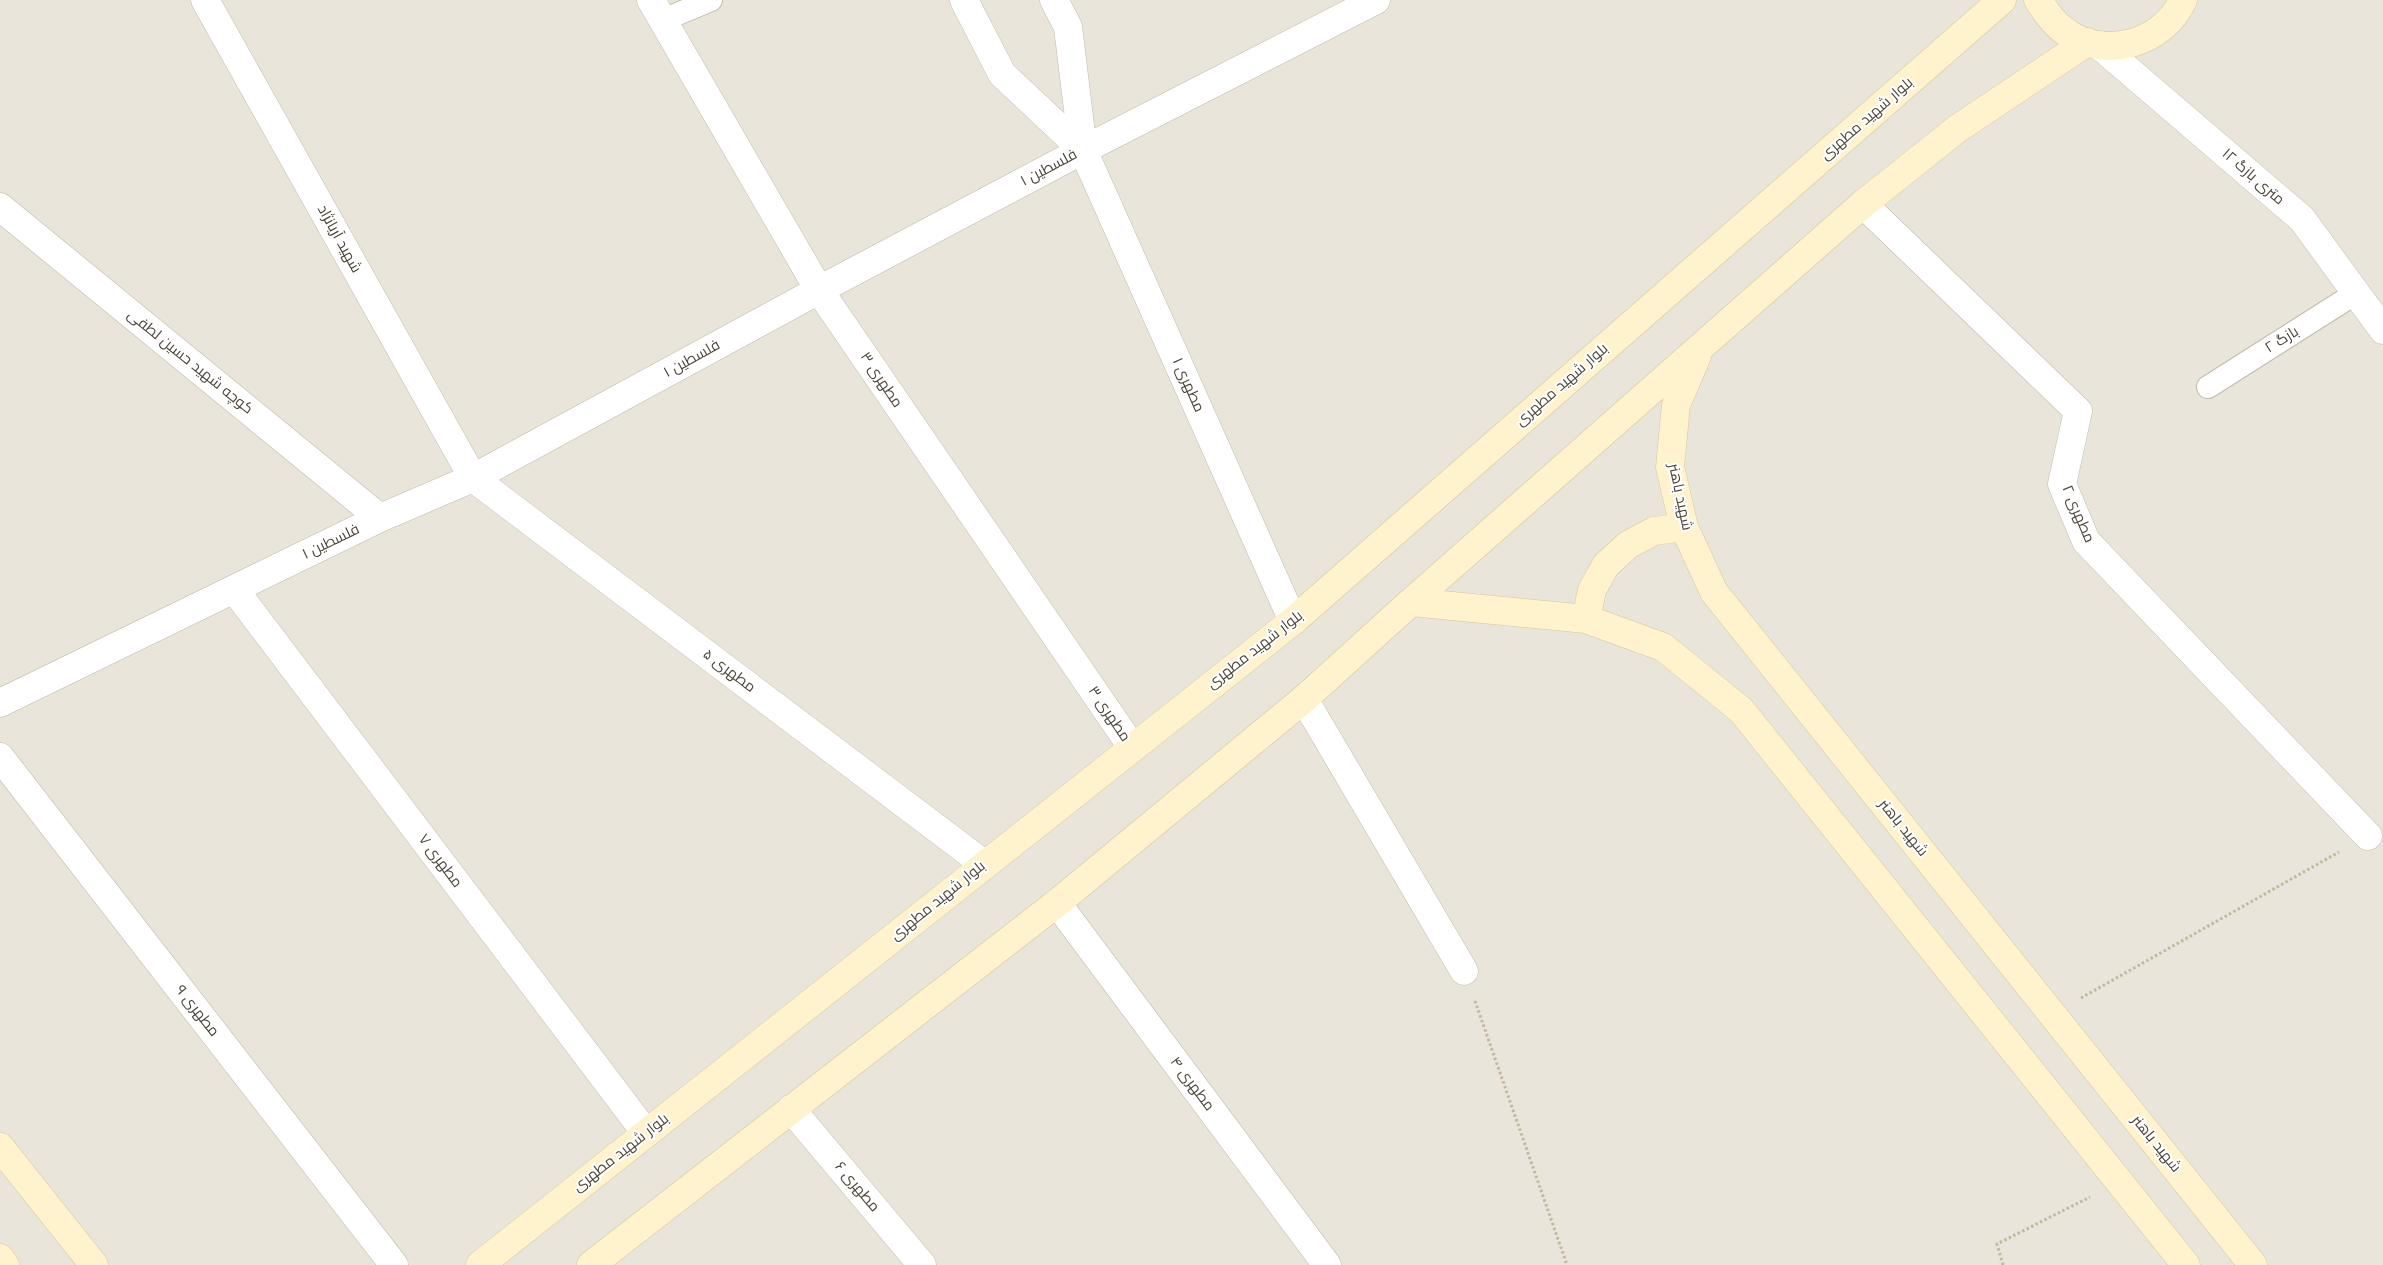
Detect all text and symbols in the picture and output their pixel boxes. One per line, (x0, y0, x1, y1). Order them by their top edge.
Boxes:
street label: بلوار شهید مطهری (1817, 74, 1917, 164)
street label: ۱۲ متری بازگ (2218, 145, 2288, 209)
street label: فلسطین ۱ (1018, 146, 1080, 190)
street label: شهید آریانژاد (313, 202, 365, 276)
street label: کوچه شهید حسین لطفی (123, 306, 257, 418)
street label: بازگ ۲ (2262, 323, 2302, 357)
street label: فلسطین ۱ (661, 336, 723, 382)
street label: بلوار شهید مطهری (1512, 340, 1612, 430)
street label: مطهری ۳ (856, 349, 906, 411)
street label: مطهری ۱ (1168, 355, 1208, 415)
street label: شهید باهنر (1664, 462, 1696, 532)
street label: مطهری ۲ (2058, 483, 2098, 545)
street label: فلسطین ۱ (299, 520, 363, 564)
street label: بلوار شهید مطهری (1203, 607, 1307, 693)
street label: مطهری ۵ (699, 645, 759, 697)
street label: مطهری ۳ (1084, 683, 1134, 745)
street label: شهید باهنر (1875, 796, 1931, 860)
street label: مطهری ۷ (414, 831, 466, 891)
street label: بلوار شهید مطهری (887, 857, 989, 945)
street label: مطهری ۹ (171, 982, 223, 1040)
street label: مطهری ۴ (1166, 1053, 1218, 1115)
street label: بلوار شهید مطهری (569, 1110, 673, 1196)
street label: شهید باهنر (2128, 1112, 2184, 1176)
street label: مطهری ۶ (831, 1158, 883, 1216)

